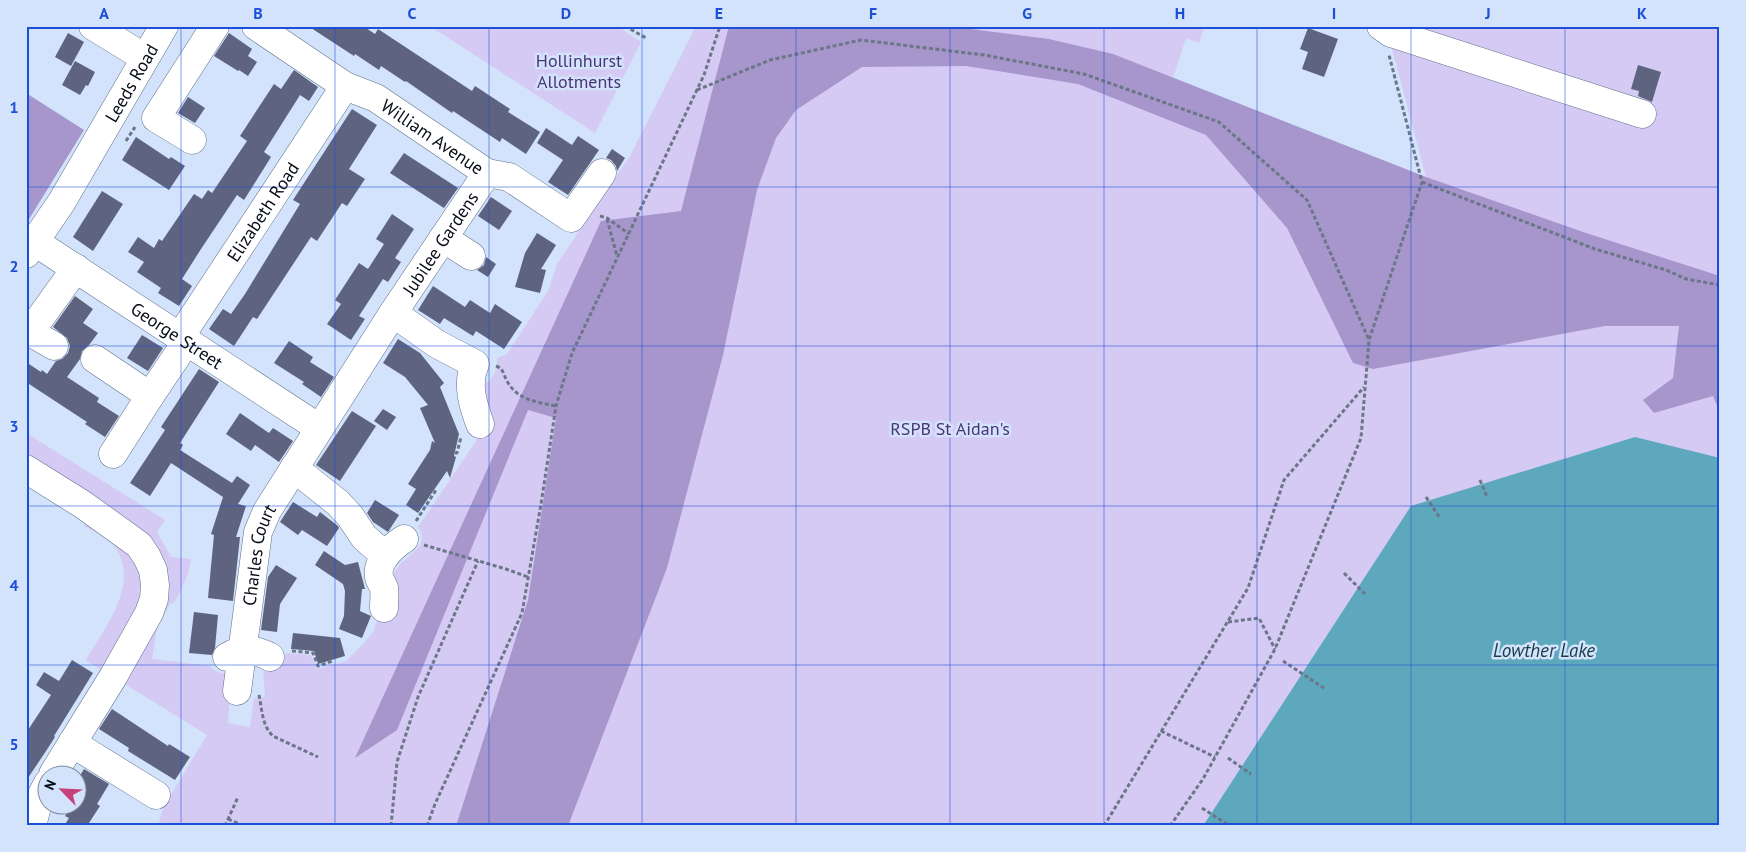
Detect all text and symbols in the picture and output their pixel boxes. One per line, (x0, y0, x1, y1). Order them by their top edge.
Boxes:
text: A (99, 3, 109, 23)
text: B (253, 3, 263, 23)
text: C (408, 3, 417, 23)
text: D (561, 3, 571, 23)
text: E (715, 3, 723, 23)
text: F (869, 3, 877, 23)
text: G (1022, 3, 1032, 23)
text: H (1175, 3, 1185, 23)
text: I (1332, 3, 1336, 23)
text: J (1484, 3, 1491, 23)
text: K (1637, 3, 1647, 23)
street label: Leeds Road (99, 40, 163, 126)
park label: Hollinhurst Allotments (536, 49, 622, 93)
street label: William Avenue (377, 93, 488, 179)
text: 1 (9, 97, 19, 117)
street label: Elizabeth Road (221, 157, 303, 266)
street label: Jubilee Gardens (396, 187, 483, 300)
text: 2 (9, 256, 19, 276)
street label: George Street (127, 297, 228, 374)
text: 3 (9, 416, 19, 436)
park label: RSPB St Aidan's (890, 417, 1010, 440)
street label: Charles Court (237, 499, 280, 607)
text: 4 (9, 575, 19, 595)
water label: Lowther Lake (1493, 638, 1595, 662)
text: 5 (9, 734, 19, 754)
north arrow (38, 764, 88, 814)
text: N (40, 777, 60, 793)

